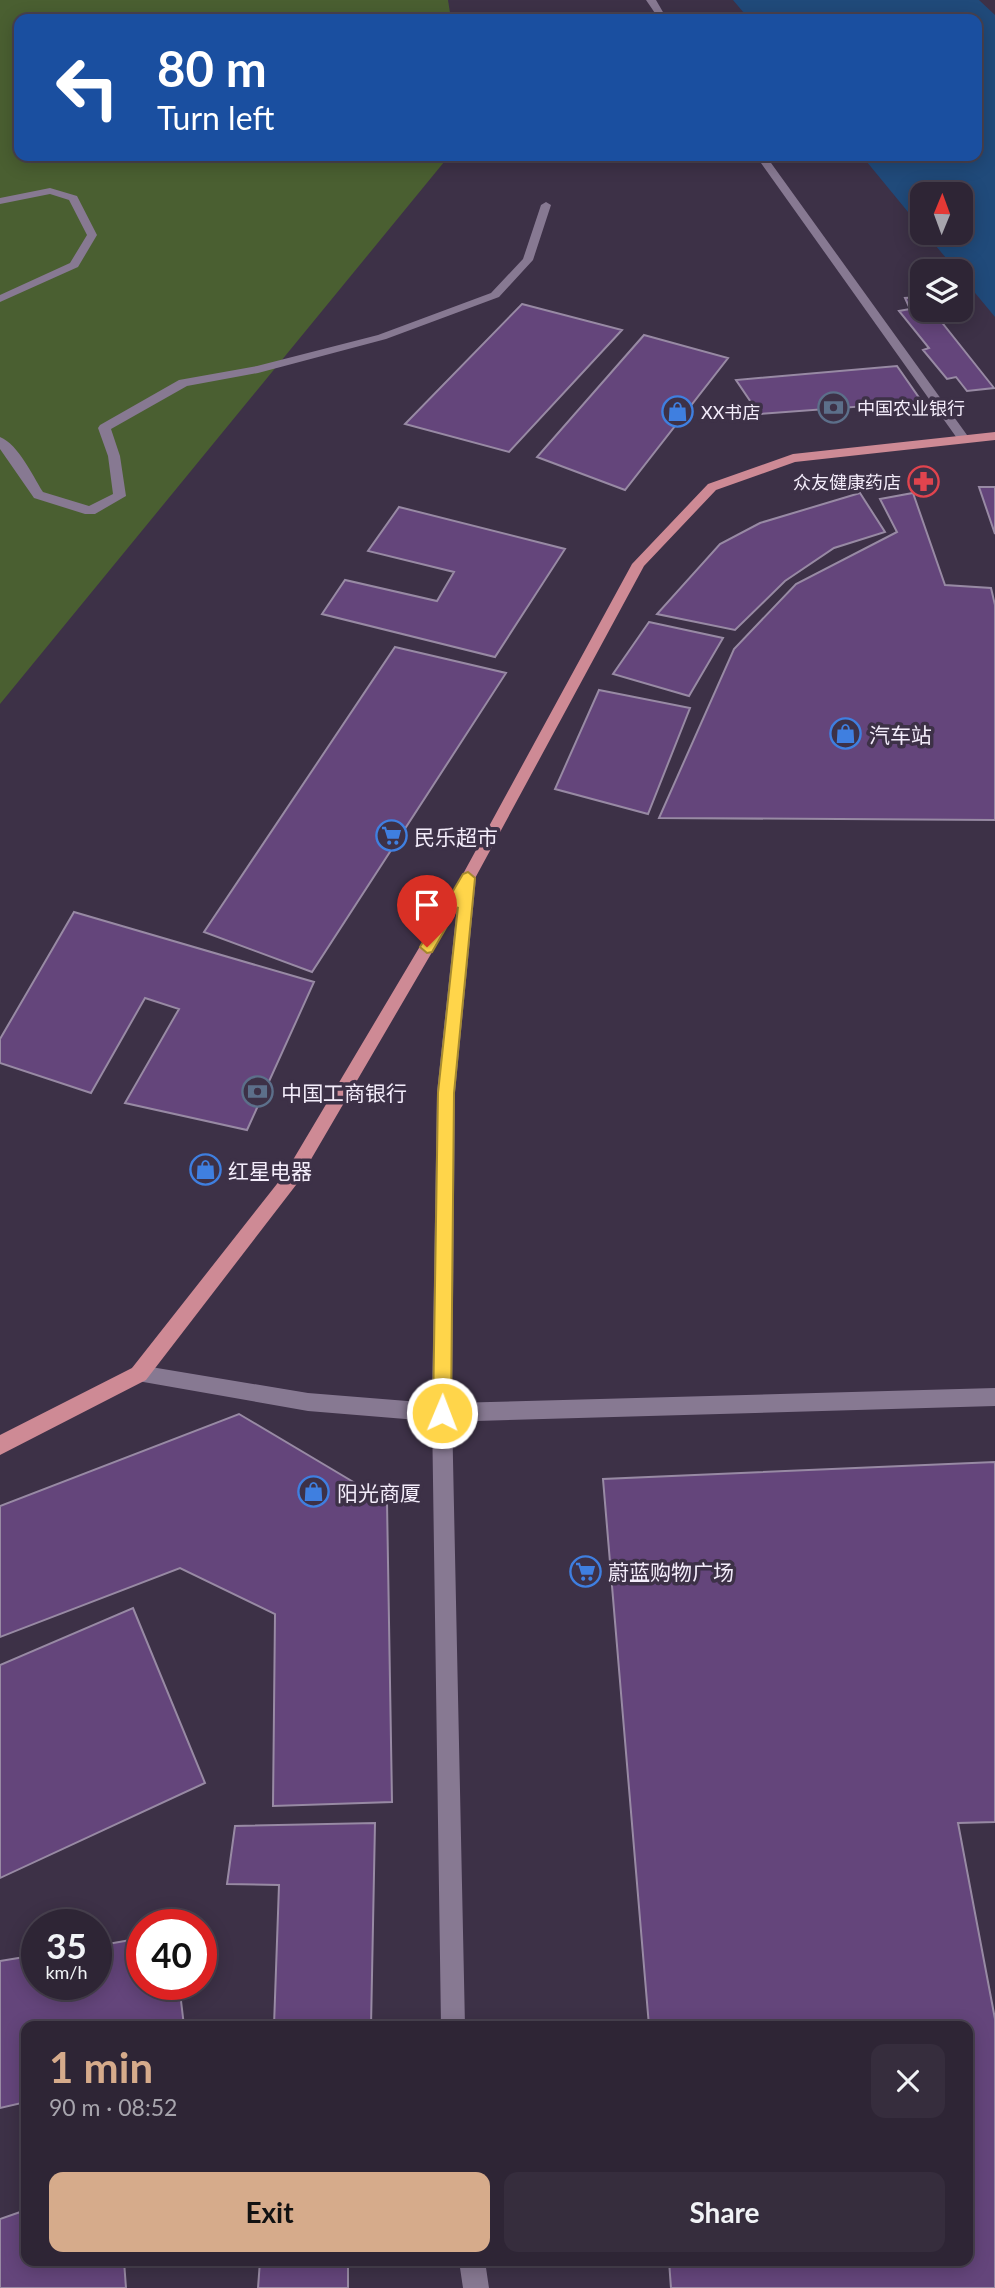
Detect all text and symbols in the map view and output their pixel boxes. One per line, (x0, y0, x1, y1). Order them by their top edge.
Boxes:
text: 80 m (157, 39, 267, 97)
icon: left (42, 42, 133, 133)
text: Turn left (157, 98, 274, 137)
north arrow (910, 182, 973, 245)
map controls (910, 182, 973, 322)
button: layers (910, 259, 973, 322)
bank icon: 中国农业银行 (817, 391, 851, 425)
shop icon: XX书店 (661, 395, 695, 429)
place label: 中国农业银行 (857, 397, 965, 419)
place label: XX书店 (701, 401, 760, 423)
pharmacy icon: 众友健康药店 (907, 465, 941, 499)
place label: 众友健康药店 (793, 471, 901, 493)
shop icon: 汽车站 (829, 717, 863, 751)
place label: 汽车站 (869, 722, 932, 747)
supermarket icon: 民乐超市 (374, 819, 408, 853)
place label: 民乐超市 (414, 824, 498, 849)
pin (397, 875, 457, 947)
icon: arrive (408, 886, 446, 924)
bank icon: 中国工商银行 (241, 1075, 275, 1109)
place label: 中国工商银行 (281, 1080, 407, 1105)
shop icon: 红星电器 (188, 1153, 222, 1187)
place label: 红星电器 (228, 1158, 312, 1183)
position arrow (405, 1376, 479, 1450)
shop icon: 阳光商厦 (297, 1475, 331, 1509)
place label: 阳光商厦 (337, 1480, 421, 1505)
supermarket icon: 蔚蓝购物广场 (568, 1554, 602, 1588)
place label: 蔚蓝购物广场 (608, 1559, 734, 1584)
speed limit sign: 40 (126, 1909, 217, 2000)
text: 35 (46, 1924, 87, 1966)
text: km/h (45, 1961, 88, 1983)
text: 1 min (49, 2042, 153, 2092)
button: close (871, 2044, 945, 2118)
text: 90 m · 08:52 (49, 2093, 177, 2121)
button: Exit (49, 2172, 490, 2252)
button: Share (504, 2172, 945, 2252)

